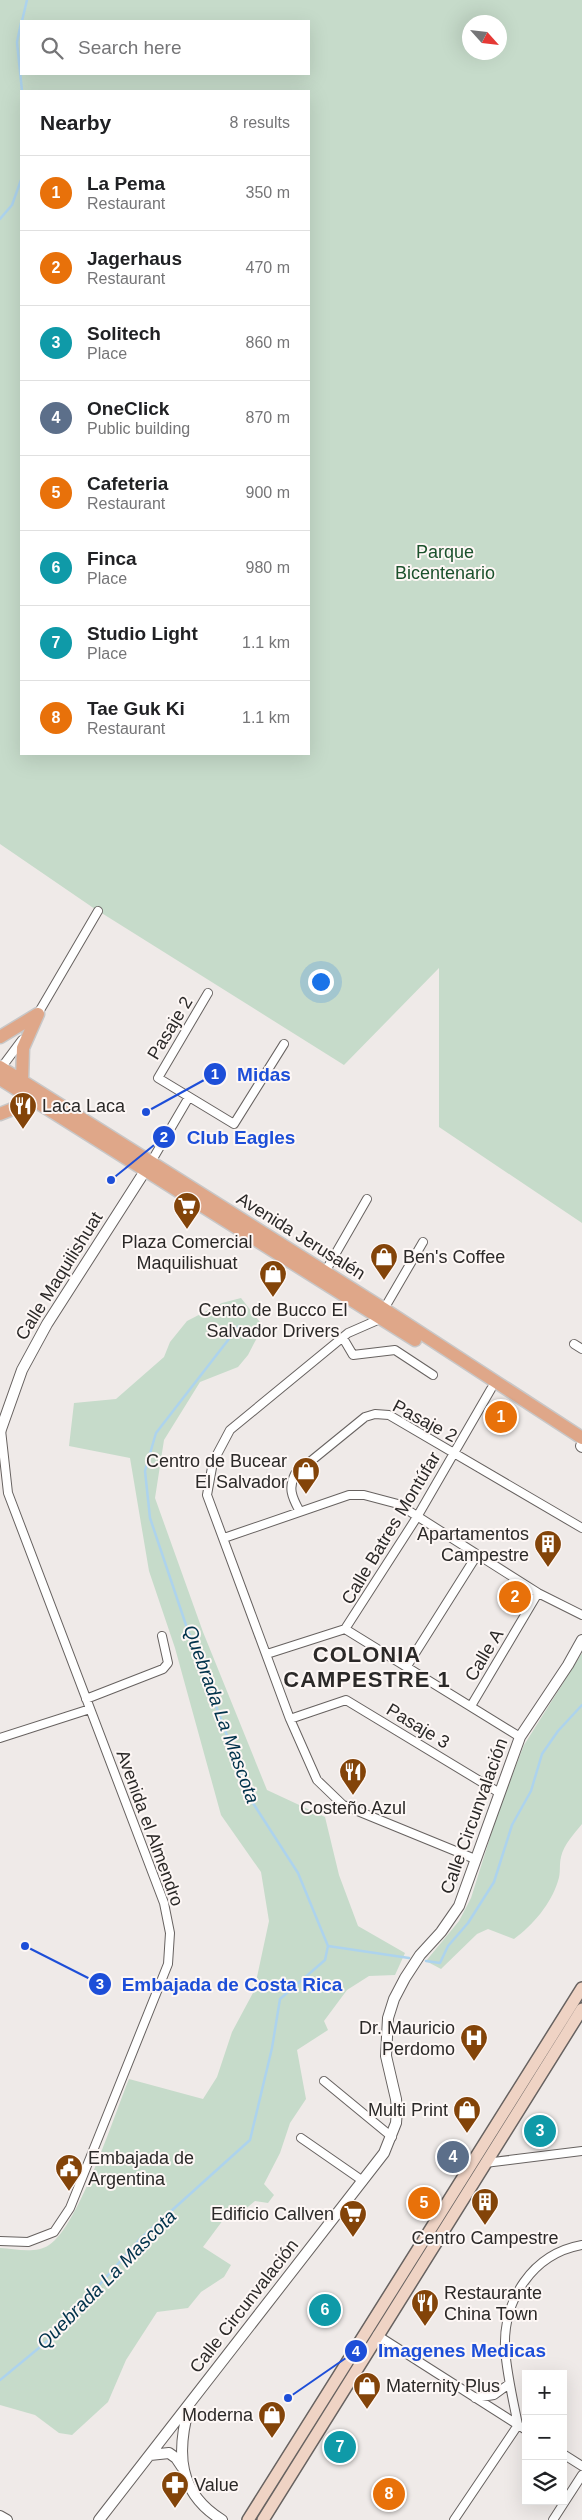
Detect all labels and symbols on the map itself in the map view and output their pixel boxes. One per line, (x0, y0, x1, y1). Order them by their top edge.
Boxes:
north arrow (462, 15, 507, 60)
park label: Parque Bicentenario (395, 542, 495, 583)
your location (308, 969, 334, 995)
street label: Pasaje 2 (143, 993, 197, 1063)
callout: Midas (202, 1057, 301, 1091)
text: Midas (237, 1064, 291, 1085)
text: 1 (211, 1065, 219, 1082)
restaurant icon: Laca Laca (8, 1091, 38, 1130)
place label: Laca Laca (42, 1096, 126, 1116)
callout: Club Eagles (152, 1120, 305, 1154)
text: Club Eagles (187, 1127, 295, 1148)
text: 2 (160, 1128, 168, 1145)
street label: Avenida Jerusalén (233, 1188, 369, 1284)
supermarket icon: Plaza Comercial Maquilishuat (172, 1191, 202, 1230)
street label: Calle Maquilishuat (12, 1208, 106, 1344)
place label: Plaza Comercial Maquilishuat (121, 1232, 253, 1273)
shop icon: Ben's Coffee (369, 1242, 399, 1281)
place label: Ben's Coffee (403, 1247, 505, 1267)
shop icon: Cento de Bucco El Salvador Drivers (258, 1259, 288, 1298)
place label: Cento de Bucco El Salvador Drivers (198, 1300, 348, 1341)
street label: Pasaje 2 (389, 1396, 461, 1446)
pin: 1 (485, 1398, 517, 1436)
street label: Calle Batres Montúfar (338, 1448, 444, 1608)
place label: Centro de Bucear El Salvador (146, 1451, 287, 1492)
shop icon: Centro de Bucear El Salvador (291, 1456, 321, 1495)
place label: Apartamentos Campestre (417, 1524, 529, 1565)
building icon: Apartamentos Campestre (533, 1529, 563, 1568)
pin: 2 (499, 1578, 531, 1616)
water label: Quebrada La Mascota (180, 1622, 264, 1806)
street label: Calle A (461, 1625, 507, 1685)
district label: COLONIA CAMPESTRE 1 (283, 1642, 451, 1692)
street label: Pasaje 3 (383, 1699, 453, 1753)
street label: Calle Circunvalación (437, 1735, 511, 1897)
street label: Avenida el Almendro (112, 1747, 188, 1909)
restaurant icon: Costeño Azul (338, 1757, 368, 1796)
place label: Costeño Azul (300, 1798, 406, 1818)
callout: Embajada de Costa Rica (87, 1967, 353, 2001)
text: Embajada de Costa Rica (122, 1974, 343, 1995)
text: 3 (96, 1975, 104, 1992)
place label: Dr. Mauricio Perdomo (359, 2018, 455, 2059)
hospital icon: Dr. Mauricio Perdomo (459, 2023, 489, 2062)
shop icon: Multi Print (452, 2095, 482, 2134)
place label: Multi Print (368, 2100, 448, 2120)
pin: 3 (524, 2112, 556, 2150)
pin: 4 (437, 2138, 469, 2176)
place label: Embajada de Argentina (88, 2148, 194, 2189)
public building icon: Embajada de Argentina (54, 2153, 84, 2192)
pin: 5 (408, 2184, 440, 2222)
building icon: Centro Campestre (470, 2187, 500, 2226)
supermarket icon: Edificio Callven (338, 2199, 368, 2238)
place label: Edificio Callven (211, 2204, 334, 2224)
water label: Quebrada La Mascota (32, 2205, 180, 2353)
place label: Centro Campestre (411, 2228, 559, 2248)
street label: Calle Circunvalación (186, 2235, 302, 2377)
place label: Restaurante China Town (444, 2283, 542, 2324)
restaurant icon: Restaurante China Town (410, 2288, 440, 2327)
pin: 6 (309, 2291, 341, 2329)
callout: Imagenes Medicas (343, 2334, 556, 2368)
text: Imagenes Medicas (378, 2340, 546, 2361)
text: 4 (352, 2342, 361, 2359)
shop icon: Maternity Plus (352, 2371, 382, 2410)
place label: Maternity Plus (386, 2376, 500, 2396)
shop icon: Moderna (257, 2400, 287, 2439)
place label: Moderna (182, 2405, 254, 2425)
pin: 7 (324, 2428, 356, 2466)
pharmacy icon: Value (160, 2470, 190, 2509)
place label: Value (194, 2475, 239, 2495)
pin: 8 (373, 2475, 405, 2513)

